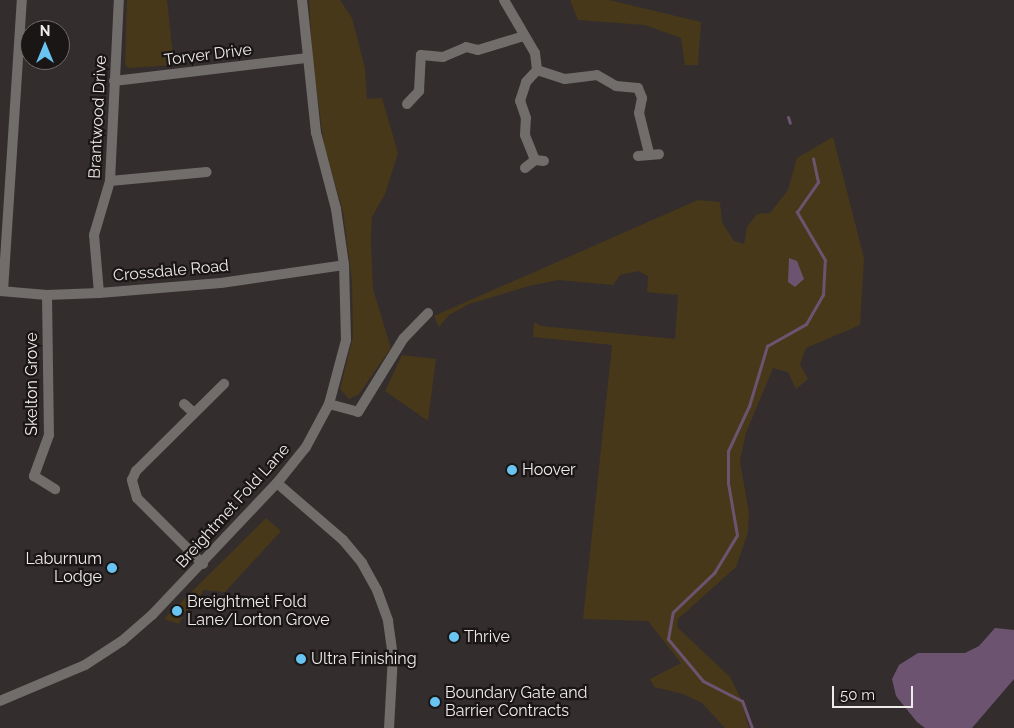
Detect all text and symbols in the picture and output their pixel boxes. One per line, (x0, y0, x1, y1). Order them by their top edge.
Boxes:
north arrow (20, 20, 70, 70)
text: N (40, 23, 50, 39)
street label: Torver Drive (163, 40, 253, 70)
street label: Brantwood Drive (85, 55, 111, 179)
street label: Crossdale Road (112, 256, 230, 286)
street label: Skelton Grove (22, 332, 42, 436)
street label: Breightmet Fold Lane (172, 440, 294, 572)
place label: Hoover (522, 460, 576, 480)
marker: Hoover (506, 464, 518, 476)
place label: Laburnum Lodge (25, 549, 102, 587)
marker: Laburnum Lodge (106, 562, 118, 574)
place label: Breightmet Fold Lane/Lorton Grove (187, 592, 330, 630)
marker: Breightmet Fold Lane/Lorton Grove (171, 605, 183, 617)
place label: Thrive (464, 627, 510, 647)
marker: Thrive (448, 631, 460, 643)
place label: Ultra Finishing (311, 649, 417, 669)
marker: Ultra Finishing (295, 653, 307, 665)
scale bar (834, 676, 915, 708)
place label: Boundary Gate and Barrier Contracts (445, 683, 588, 721)
text: 50 m (840, 686, 875, 704)
marker: Boundary Gate and Barrier Contracts (429, 696, 441, 708)

